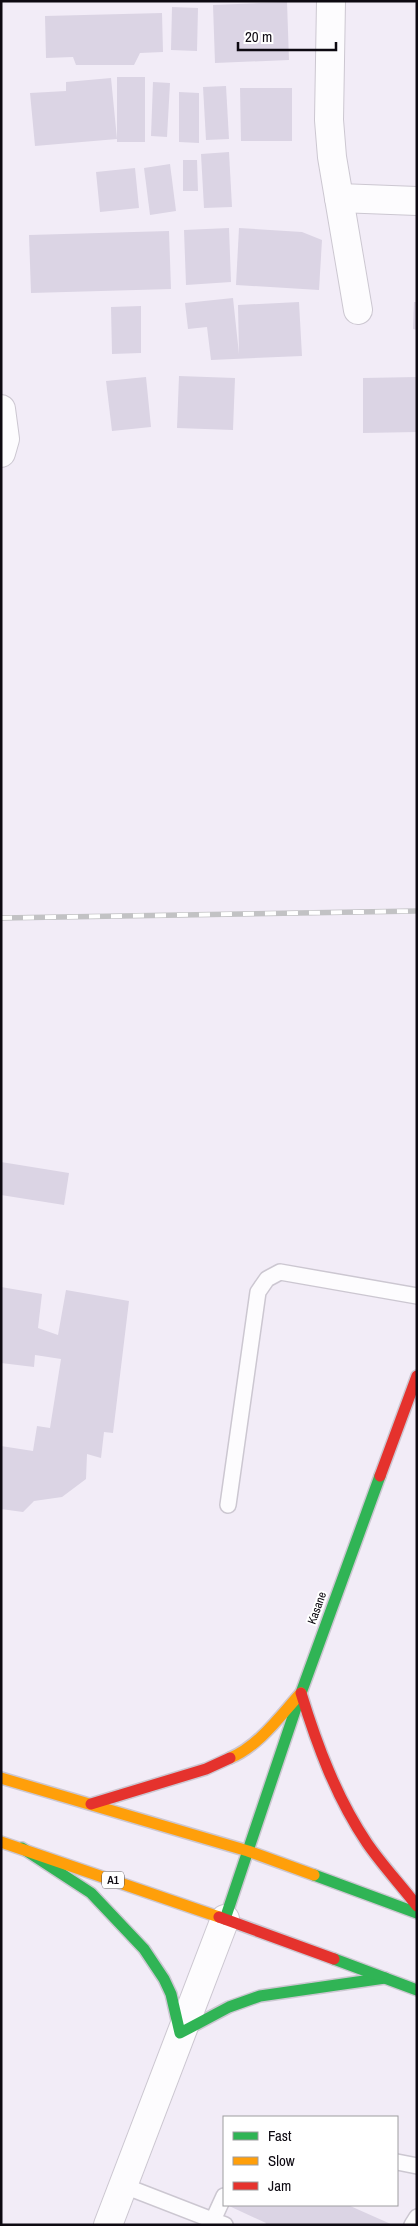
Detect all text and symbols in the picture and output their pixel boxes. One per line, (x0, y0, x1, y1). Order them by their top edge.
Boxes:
scale bar (238, 20, 336, 52)
text: 20 m (245, 26, 272, 47)
street label: Kasane (304, 1590, 330, 1626)
road number: A1 (102, 1872, 124, 1888)
legend (223, 2116, 398, 2206)
text: Fast (268, 2125, 292, 2146)
text: Slow (268, 2150, 295, 2171)
text: Jam (268, 2175, 291, 2196)

